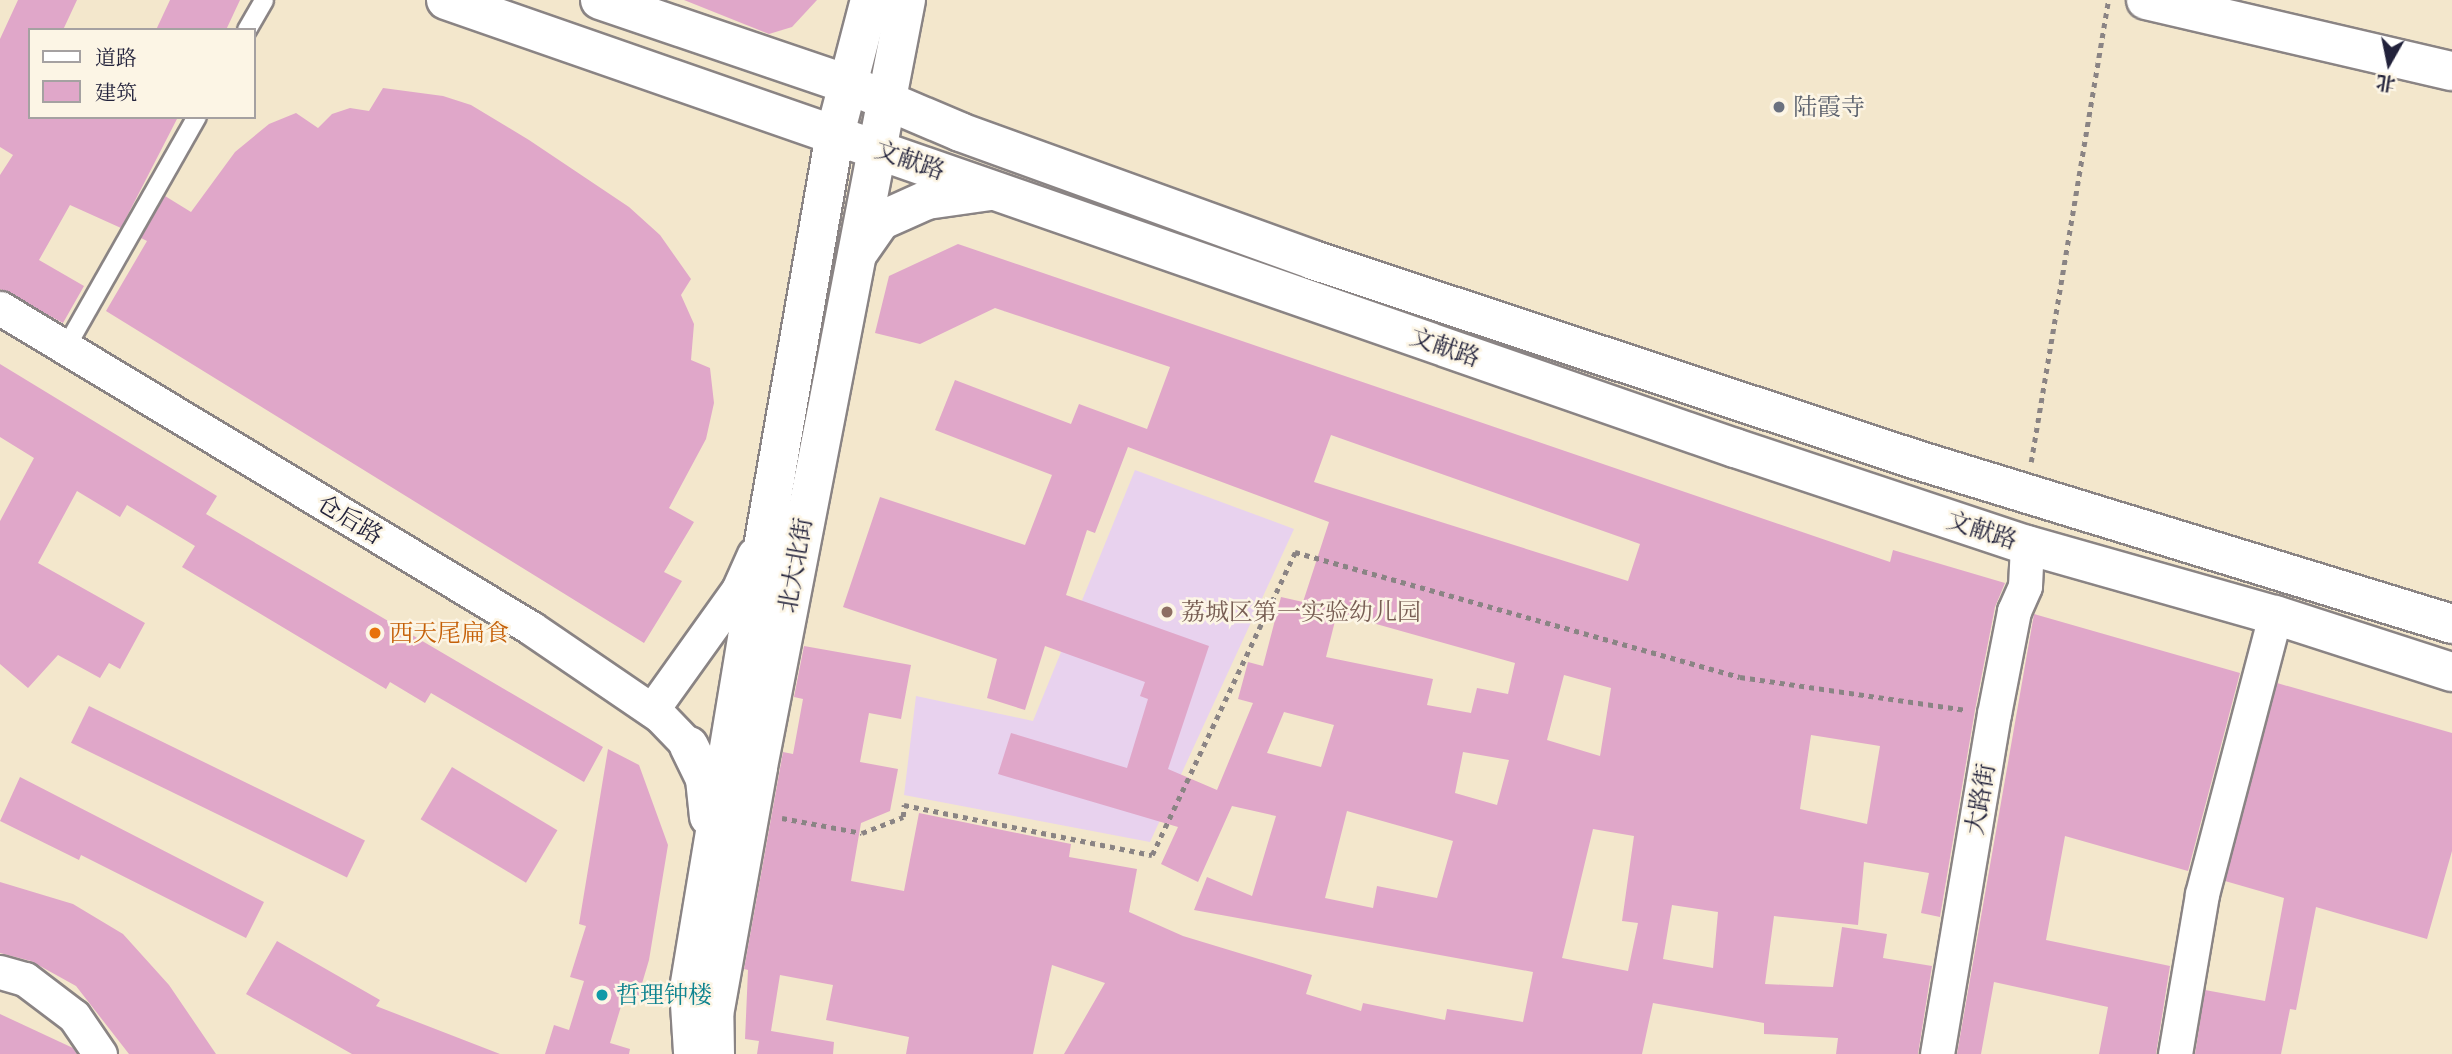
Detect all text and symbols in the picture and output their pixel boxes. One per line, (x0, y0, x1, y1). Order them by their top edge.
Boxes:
legend (28, 28, 256, 119)
north arrow (2354, 28, 2424, 98)
text: 道路 (95, 42, 137, 73)
text: 北 (2374, 68, 2397, 99)
text: 建筑 (95, 77, 137, 108)
place label: 陆霞寺 (1793, 93, 1865, 121)
marker: 陆霞寺 (1771, 99, 1787, 115)
street label: 文献路 (871, 135, 949, 185)
street label: 文献路 (1406, 322, 1484, 372)
street label: 仓后路 (312, 488, 388, 550)
street label: 文献路 (1943, 505, 2021, 555)
street label: 北大北街 (772, 515, 818, 615)
place label: 荔城区第一实验幼儿园 (1181, 598, 1421, 626)
marker: 荔城区第一实验幼儿园 (1159, 604, 1175, 620)
place label: 西天尾扁食 (389, 619, 509, 647)
marker: 西天尾扁食 (367, 625, 383, 641)
street label: 大路街 (1960, 761, 2000, 837)
place label: 哲理钟楼 (616, 981, 712, 1009)
marker: 哲理钟楼 (594, 987, 610, 1003)

